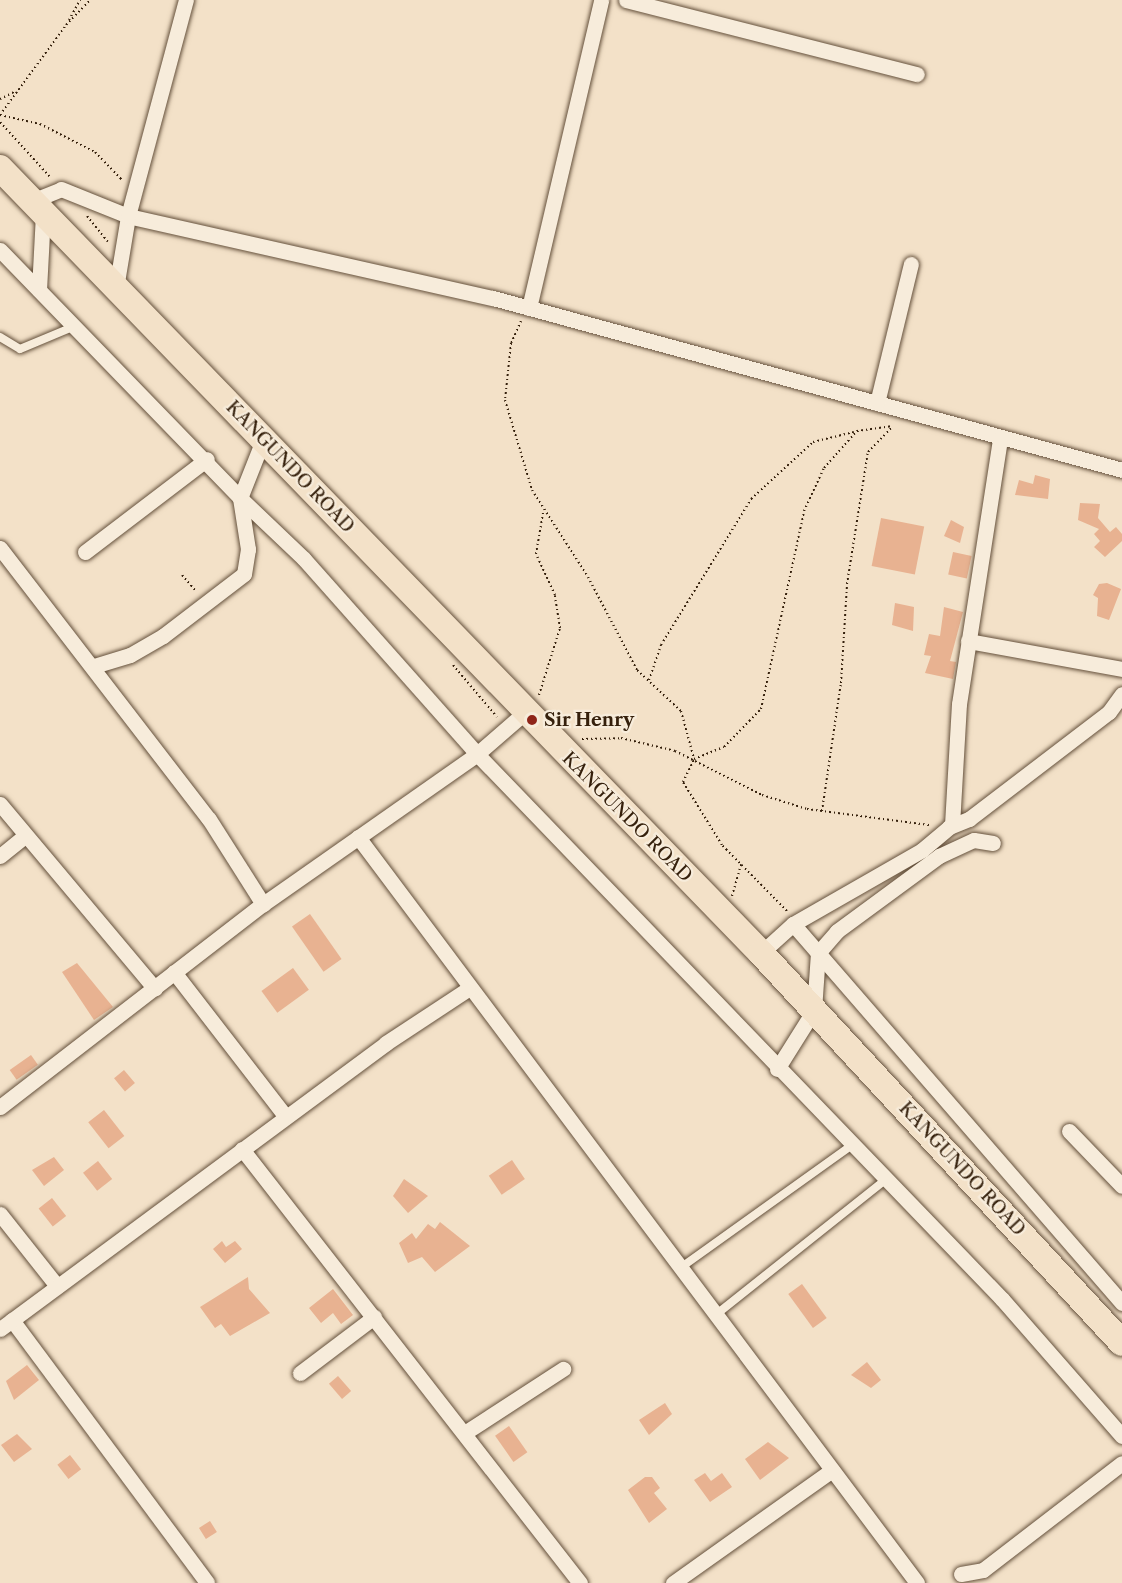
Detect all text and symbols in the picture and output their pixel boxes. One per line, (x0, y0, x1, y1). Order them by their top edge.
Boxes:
street label: KANGUNDO ROAD (221, 397, 359, 537)
place label: Sir Henry (544, 709, 634, 731)
marker: Sir Henry (525, 713, 539, 727)
street label: KANGUNDO ROAD (558, 748, 696, 886)
street label: KANGUNDO ROAD (894, 1098, 1030, 1240)

